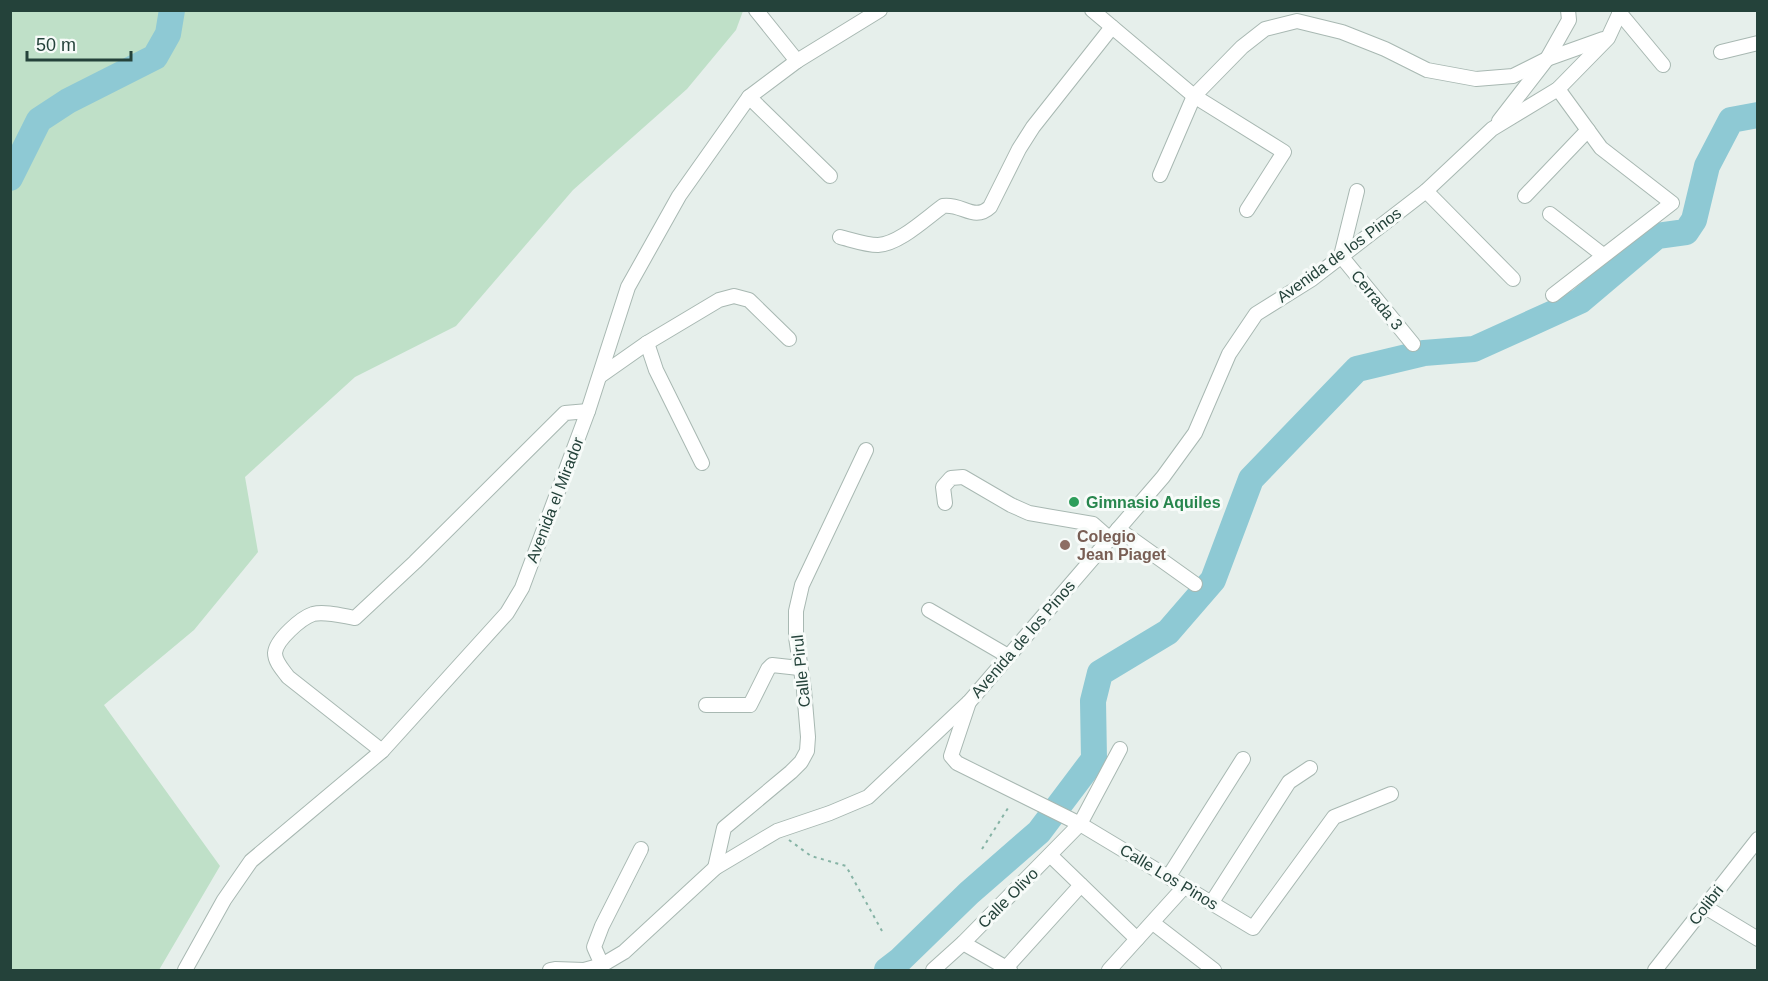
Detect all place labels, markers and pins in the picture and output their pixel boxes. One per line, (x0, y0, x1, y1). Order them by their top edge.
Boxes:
place label: Gimnasio Aquiles (1086, 494, 1221, 511)
marker: Gimnasio Aquiles (1067, 495, 1081, 509)
place label: Colegio Jean Piaget (1077, 528, 1167, 563)
marker: Colegio Jean Piaget (1058, 538, 1072, 552)

